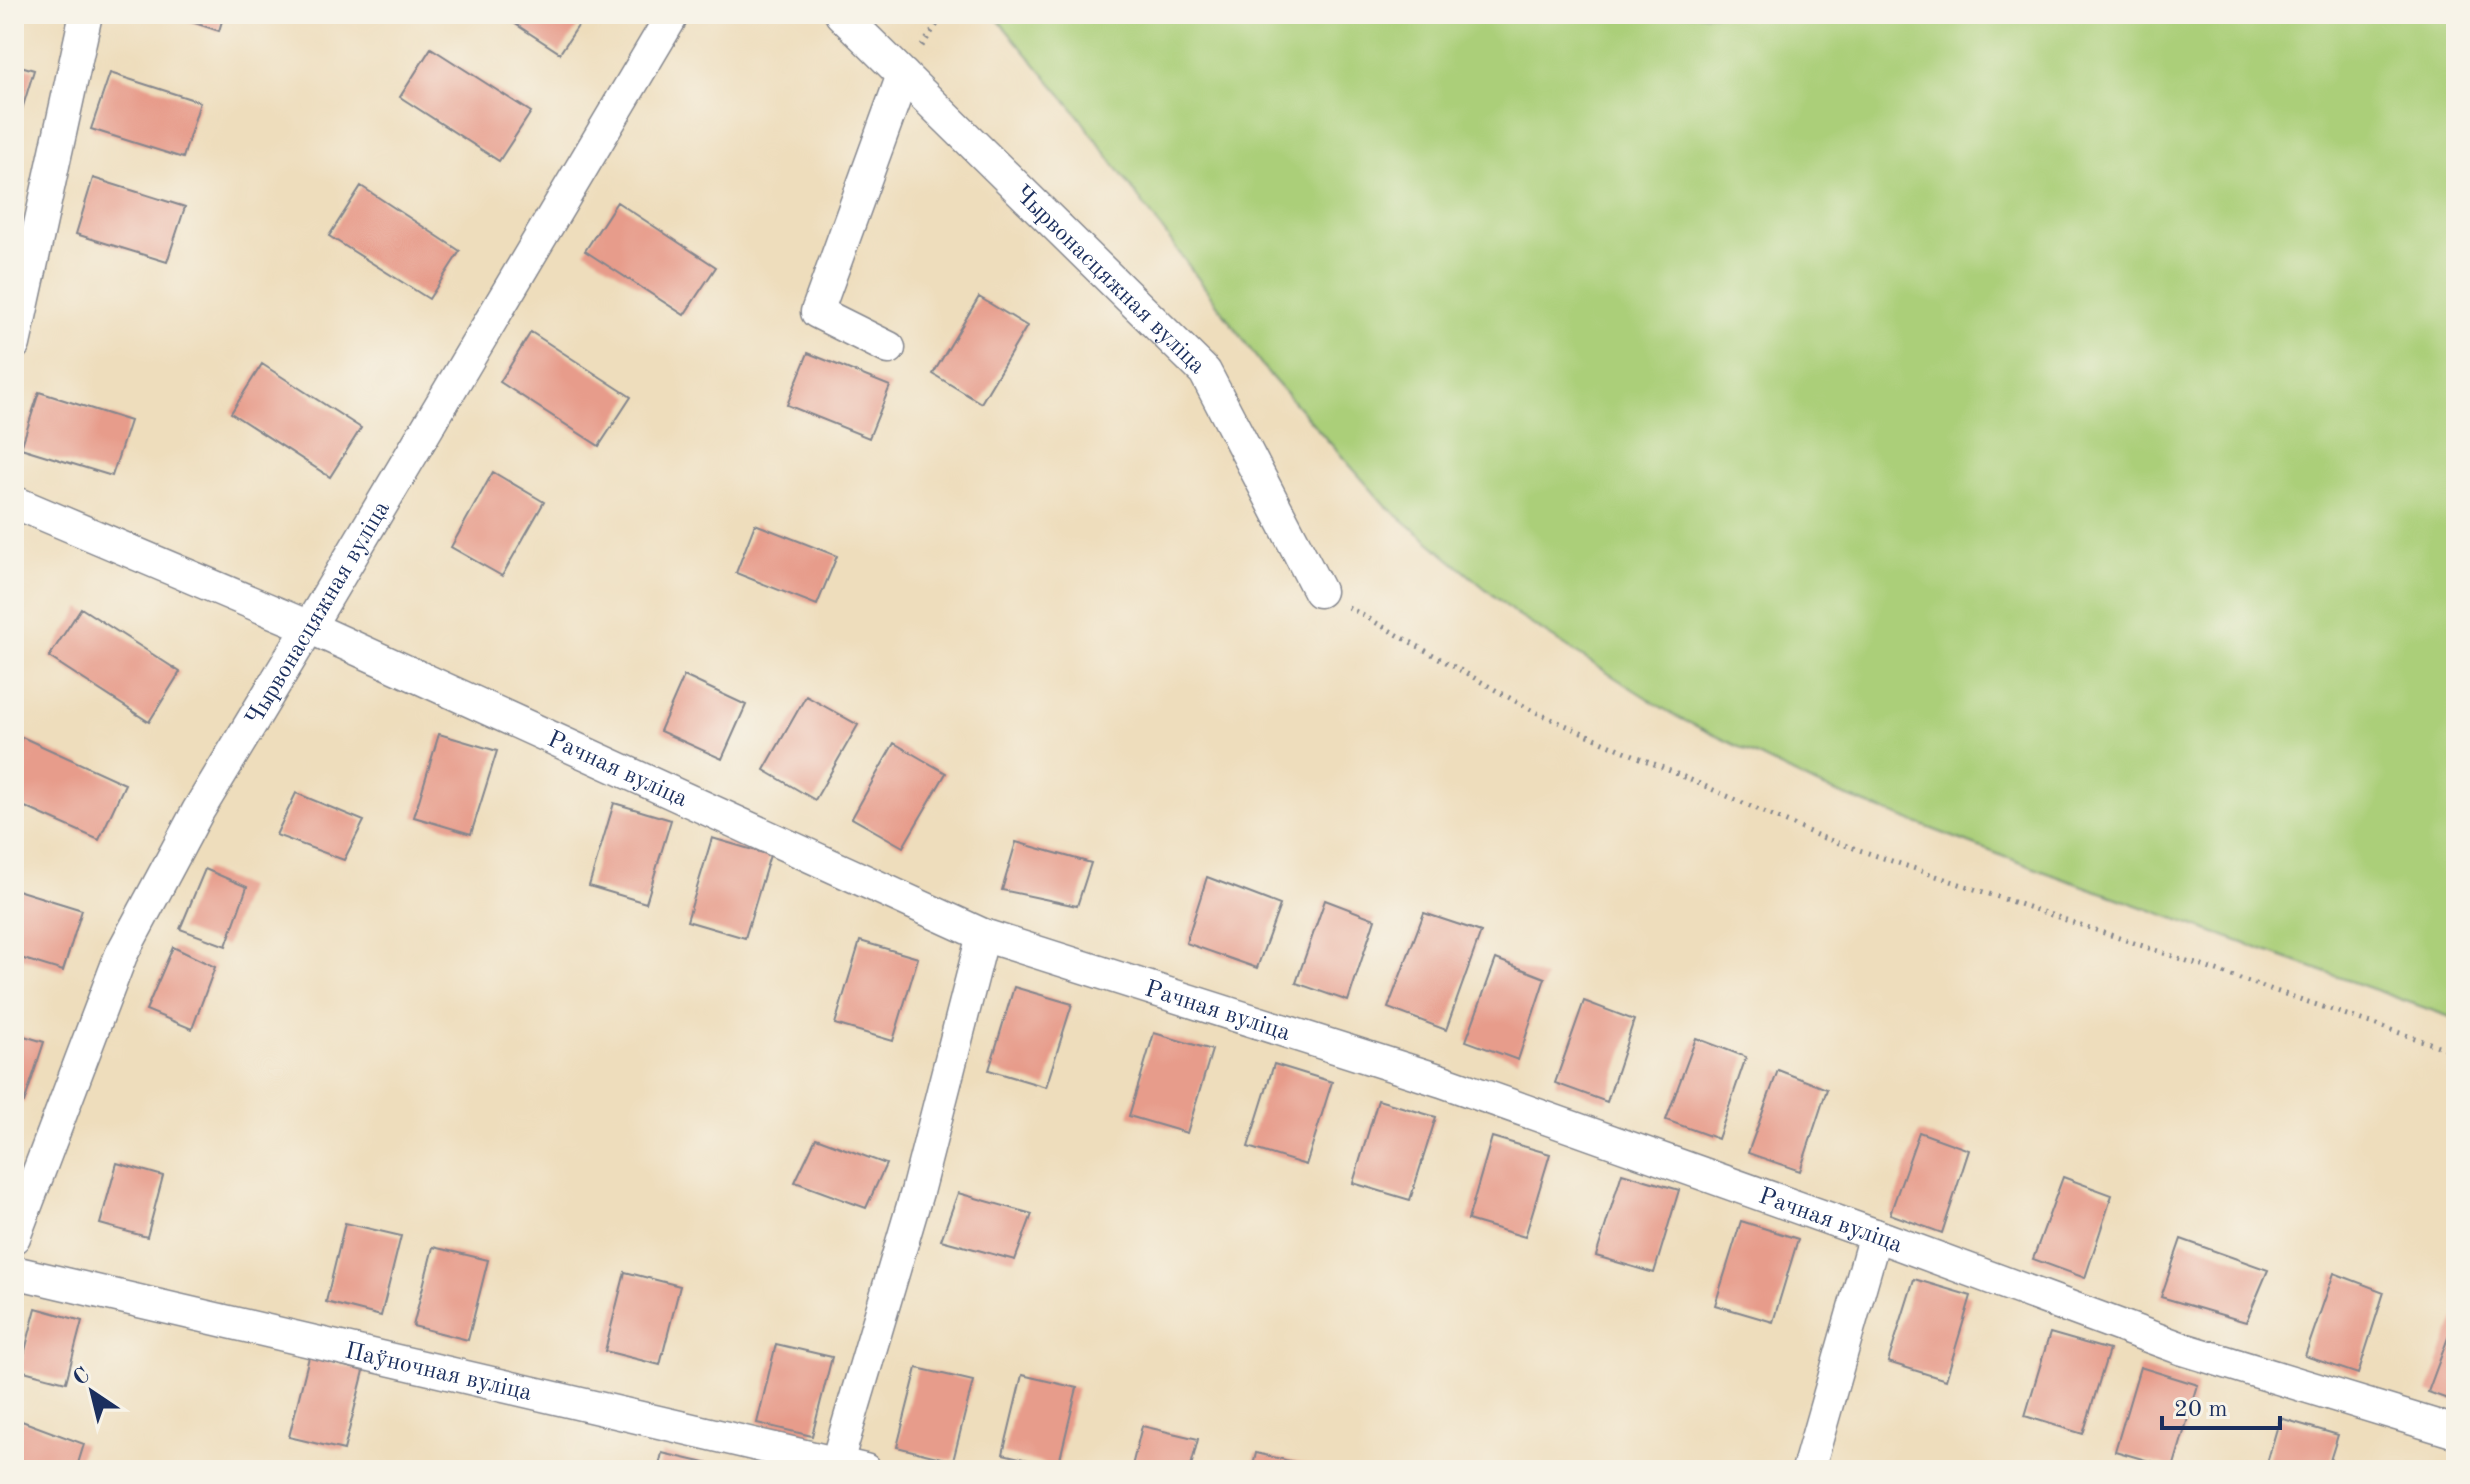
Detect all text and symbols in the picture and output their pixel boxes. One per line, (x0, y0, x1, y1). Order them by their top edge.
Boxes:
street label: Чырвонасцяжная вуліца (1009, 182, 1209, 379)
street label: Чырвонасцяжная вуліца (242, 497, 395, 730)
street label: Рачная вуліца (543, 728, 691, 812)
street label: Рачная вуліца (1142, 977, 1293, 1046)
street label: Рачная вуліца (1755, 1185, 1906, 1258)
street label: Паўночная вуліца (342, 1339, 534, 1406)
north arrow (52, 1352, 132, 1432)
text: С (69, 1364, 94, 1390)
scale bar (2162, 1380, 2280, 1430)
text: 20 m (2174, 1398, 2228, 1422)

